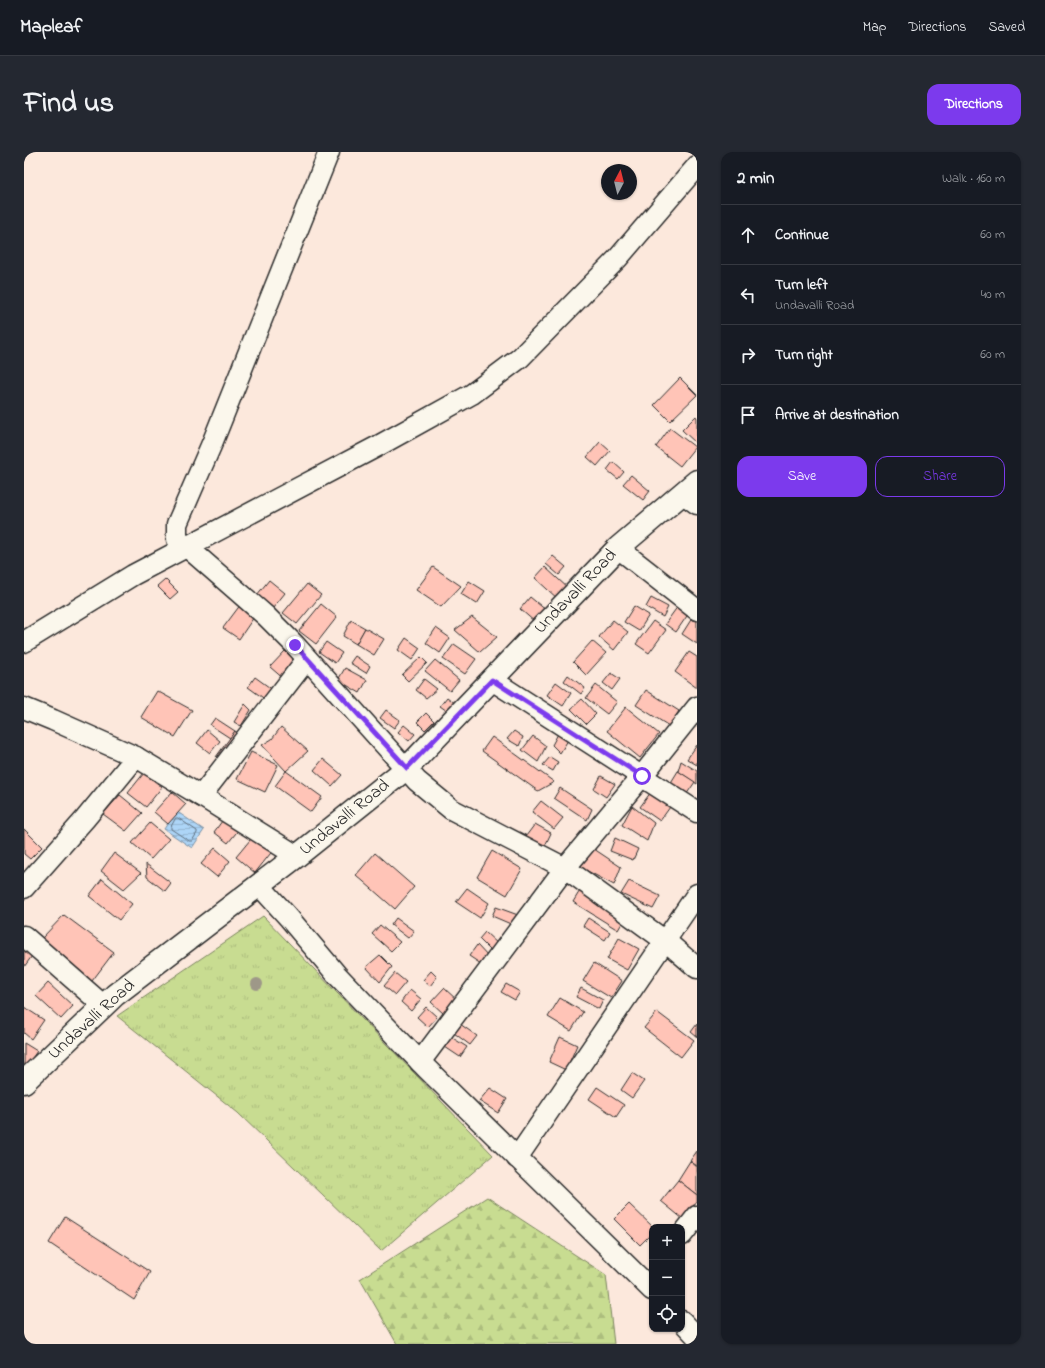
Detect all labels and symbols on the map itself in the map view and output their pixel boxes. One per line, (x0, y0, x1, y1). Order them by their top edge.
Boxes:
north arrow (601, 164, 637, 200)
street label: Undavalli Road (529, 544, 623, 640)
route end (286, 636, 304, 654)
route start (633, 767, 651, 785)
street label: Undavalli Road (294, 773, 396, 863)
street label: Undavalli Road (43, 974, 141, 1066)

